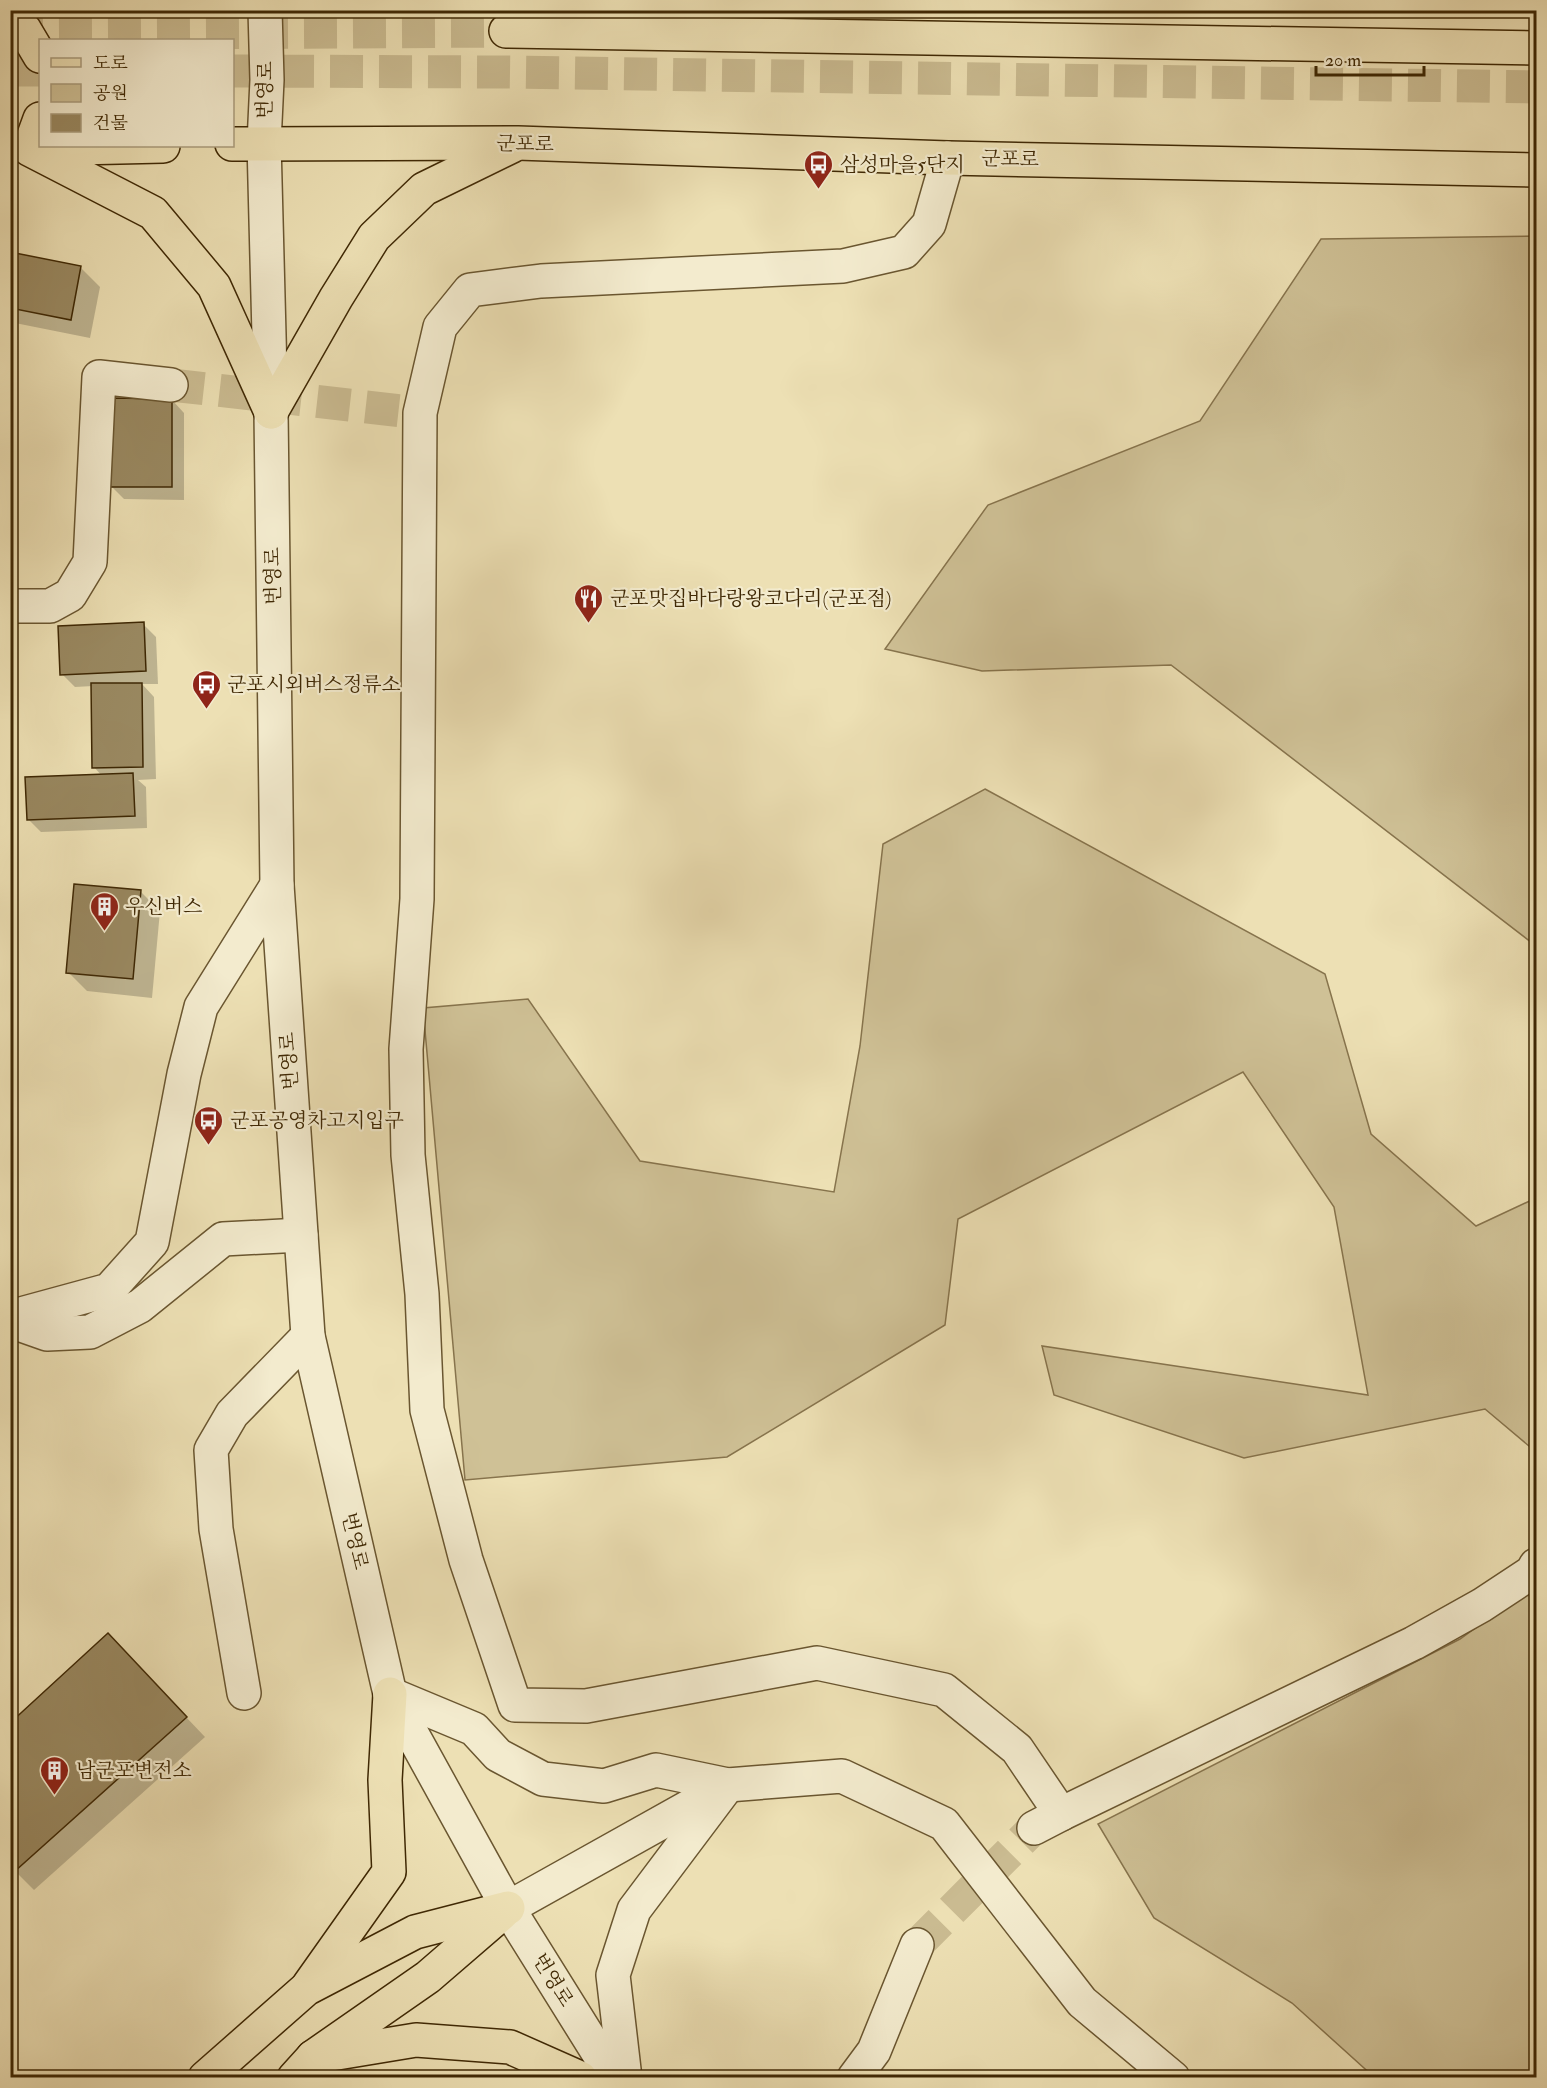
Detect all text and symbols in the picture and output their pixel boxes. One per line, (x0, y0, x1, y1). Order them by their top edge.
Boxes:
legend (39, 39, 234, 147)
scale bar (1316, 39, 1424, 77)
text: 20 m (1325, 49, 1361, 72)
text: 도로 (93, 52, 128, 75)
street label: 번영로 (252, 61, 278, 119)
text: 공원 (93, 82, 128, 105)
text: 건물 (93, 112, 128, 135)
street label: 군포로 (496, 131, 554, 157)
street label: 군포로 (981, 146, 1039, 172)
bus stop icon: 삼성마을5단지 (803, 148, 835, 190)
place label: 삼성마을5단지 (840, 152, 965, 177)
street label: 번영로 (260, 547, 286, 605)
restaurant icon: 군포맛집바다랑왕코다리(군포점) (573, 582, 605, 624)
place label: 군포맛집바다랑왕코다리(군포점) (610, 586, 891, 611)
bus stop icon: 군포시외버스정류소 (190, 668, 222, 710)
place label: 군포시외버스정류소 (227, 672, 401, 697)
building icon: 우신버스 (88, 890, 120, 932)
place label: 우신버스 (125, 894, 202, 919)
street label: 번영로 (275, 1031, 303, 1091)
bus stop icon: 군포공영차고지입구 (193, 1104, 225, 1146)
place label: 군포공영차고지입구 (230, 1108, 404, 1133)
street label: 번영로 (336, 1510, 374, 1572)
building icon: 남군포변전소 (39, 1754, 71, 1796)
place label: 남군포변전소 (76, 1758, 192, 1783)
street label: 번영로 (527, 1949, 579, 2011)

